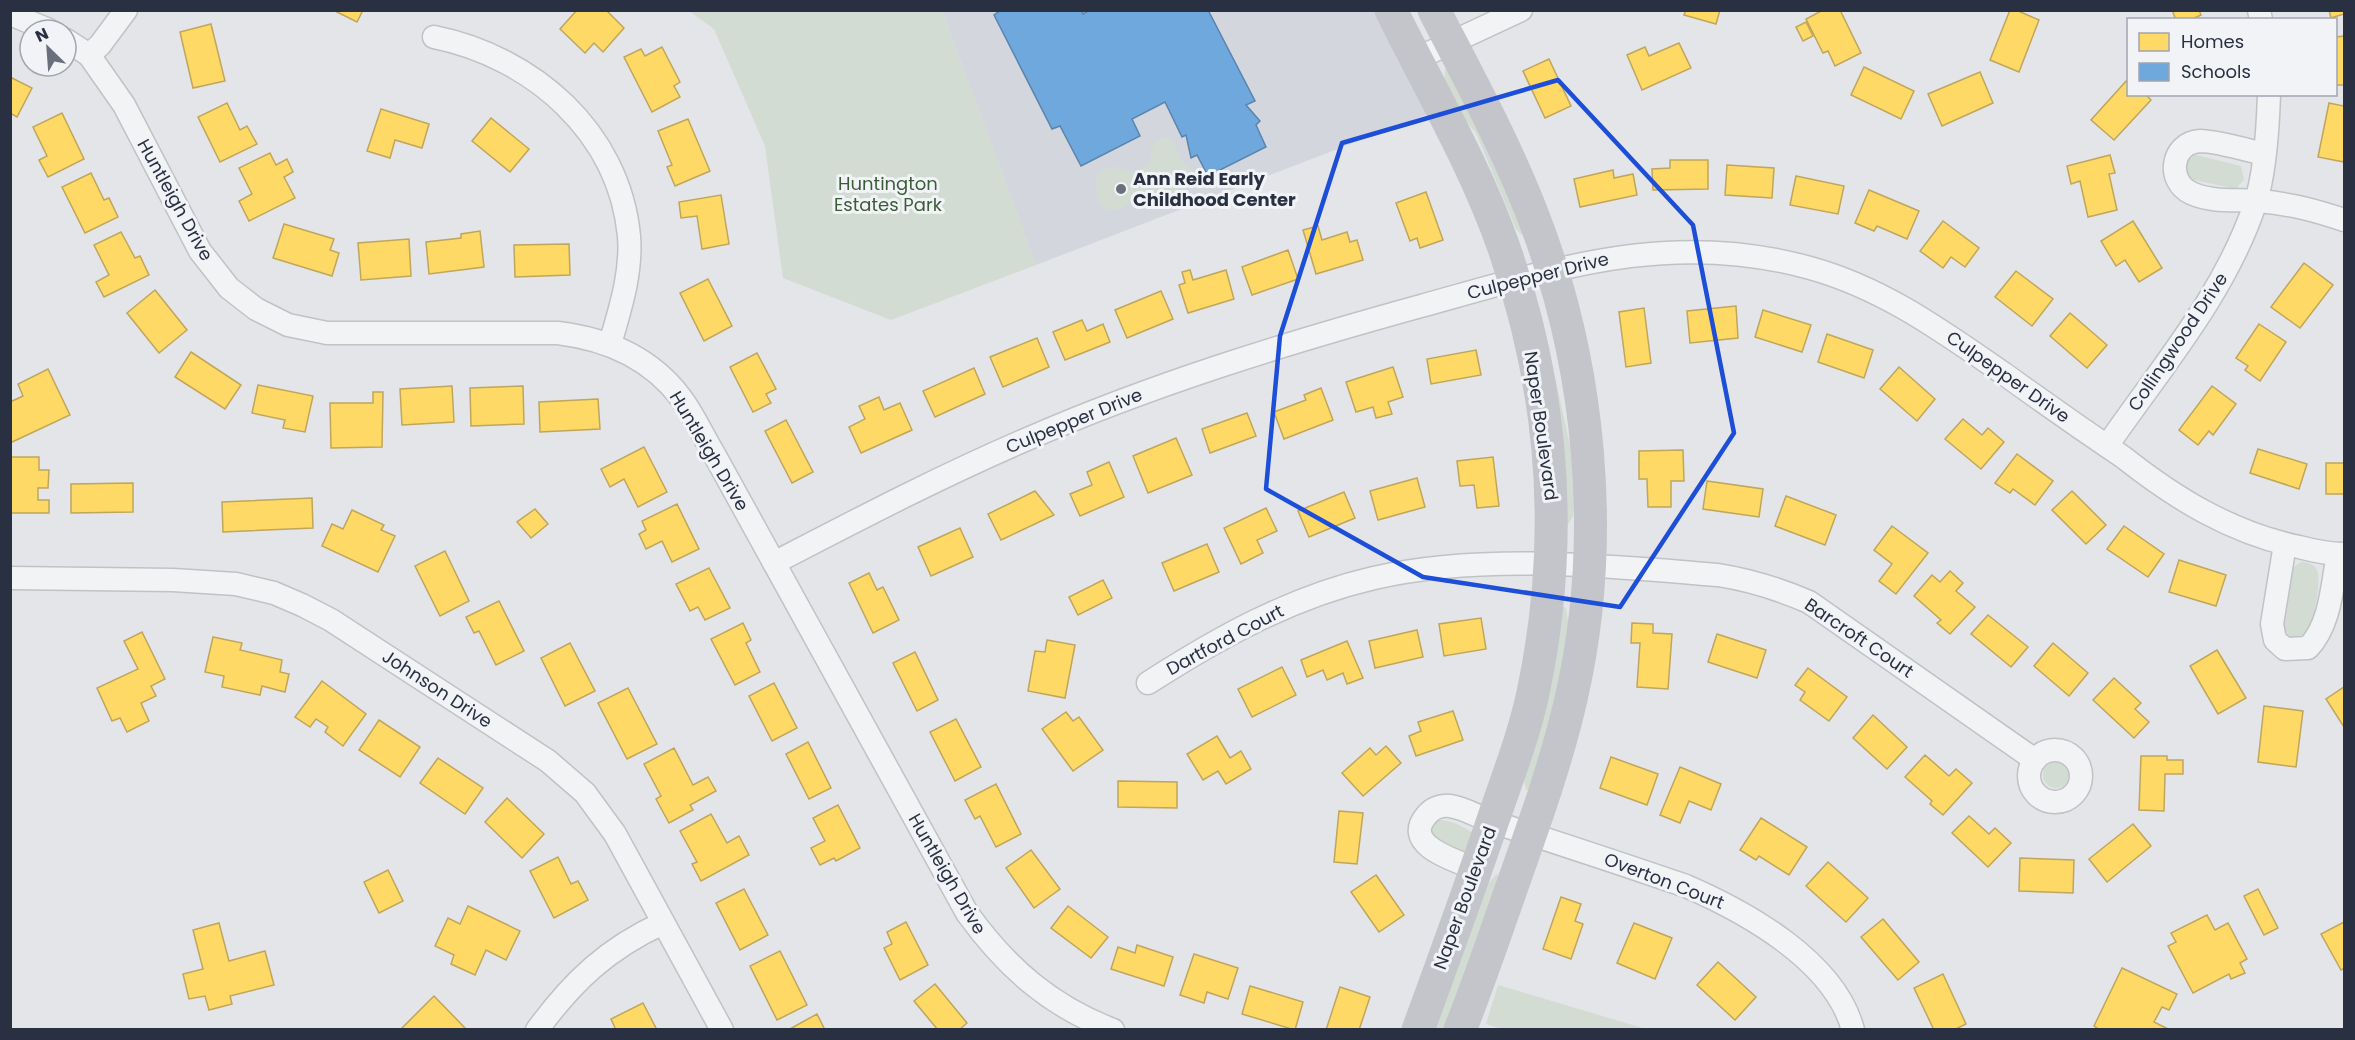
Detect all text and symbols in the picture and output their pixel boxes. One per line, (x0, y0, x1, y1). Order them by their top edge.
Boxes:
north arrow (18, 18, 78, 78)
legend (2127, 18, 2337, 96)
text: N (32, 22, 52, 48)
text: Homes (2181, 29, 2244, 54)
text: Schools (2181, 59, 2251, 84)
street label: Huntleigh Drive (132, 134, 219, 265)
place label: Ann Reid Early Childhood Center (1133, 166, 1296, 212)
park label: Huntington Estates Park (834, 171, 943, 217)
marker: Ann Reid Early Childhood Center (1114, 182, 1128, 196)
street label: Culpepper Drive (1464, 246, 1611, 305)
street label: Collingwood Drive (2122, 267, 2233, 416)
street label: Culpepper Drive (1942, 325, 2075, 429)
street label: Naper Boulevard (1519, 350, 1564, 502)
street label: Culpepper Drive (1002, 382, 1146, 459)
street label: Huntleigh Drive (664, 386, 755, 515)
street label: Barcroft Court (1800, 592, 1919, 683)
street label: Dartford Court (1162, 598, 1288, 681)
street label: Johnson Drive (377, 644, 497, 734)
street label: Huntleigh Drive (903, 809, 992, 939)
street label: Naper Boulevard (1427, 823, 1502, 973)
street label: Overton Court (1601, 846, 1728, 915)

